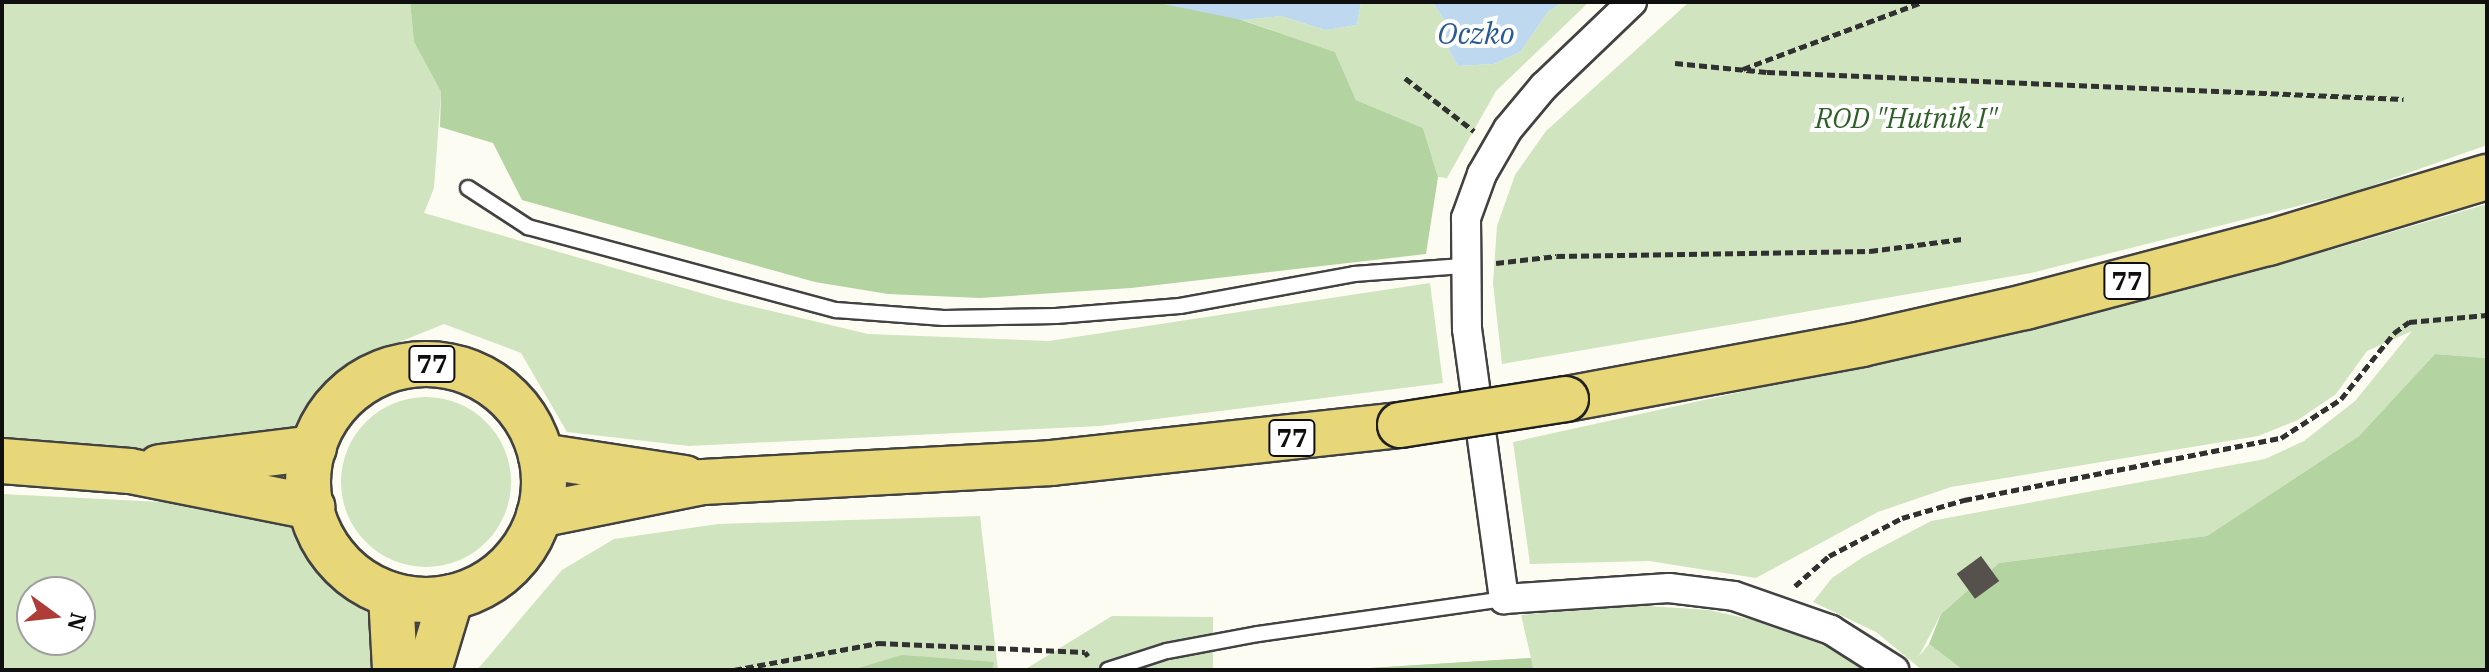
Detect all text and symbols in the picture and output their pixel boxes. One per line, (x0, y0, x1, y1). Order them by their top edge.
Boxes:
water label: Oczko (1437, 15, 1515, 51)
park label: ROD "Hutnik I" (1815, 101, 1997, 135)
road number: 77 (2103, 259, 2151, 303)
road number: 77 (408, 342, 456, 386)
road number: 77 (1268, 416, 1316, 460)
north arrow (16, 576, 96, 656)
text: N (61, 610, 94, 634)

